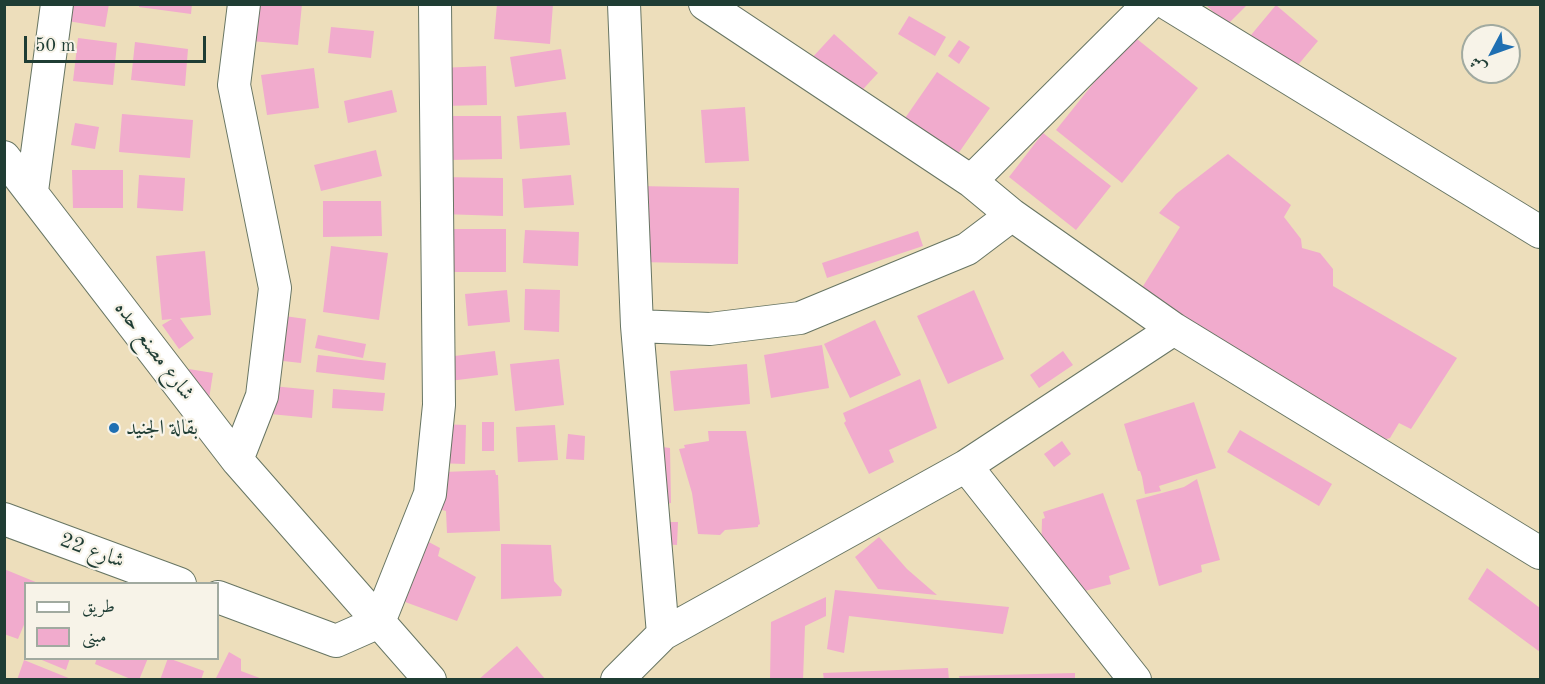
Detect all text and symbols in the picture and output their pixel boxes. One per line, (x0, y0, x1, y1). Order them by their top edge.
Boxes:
scale bar (27, 24, 208, 62)
north arrow (1461, 24, 1521, 84)
text: 50 m (35, 37, 75, 55)
text: ش (1468, 53, 1490, 76)
street label: شارع مصنع حده (109, 297, 199, 405)
place label: بقالة الجنيد (126, 415, 198, 441)
marker: بقالة الجنيد (107, 421, 121, 435)
street label: شارع 22 (56, 528, 128, 574)
legend (24, 582, 219, 660)
text: طريق (82, 598, 115, 616)
text: مبنى (82, 628, 107, 646)

